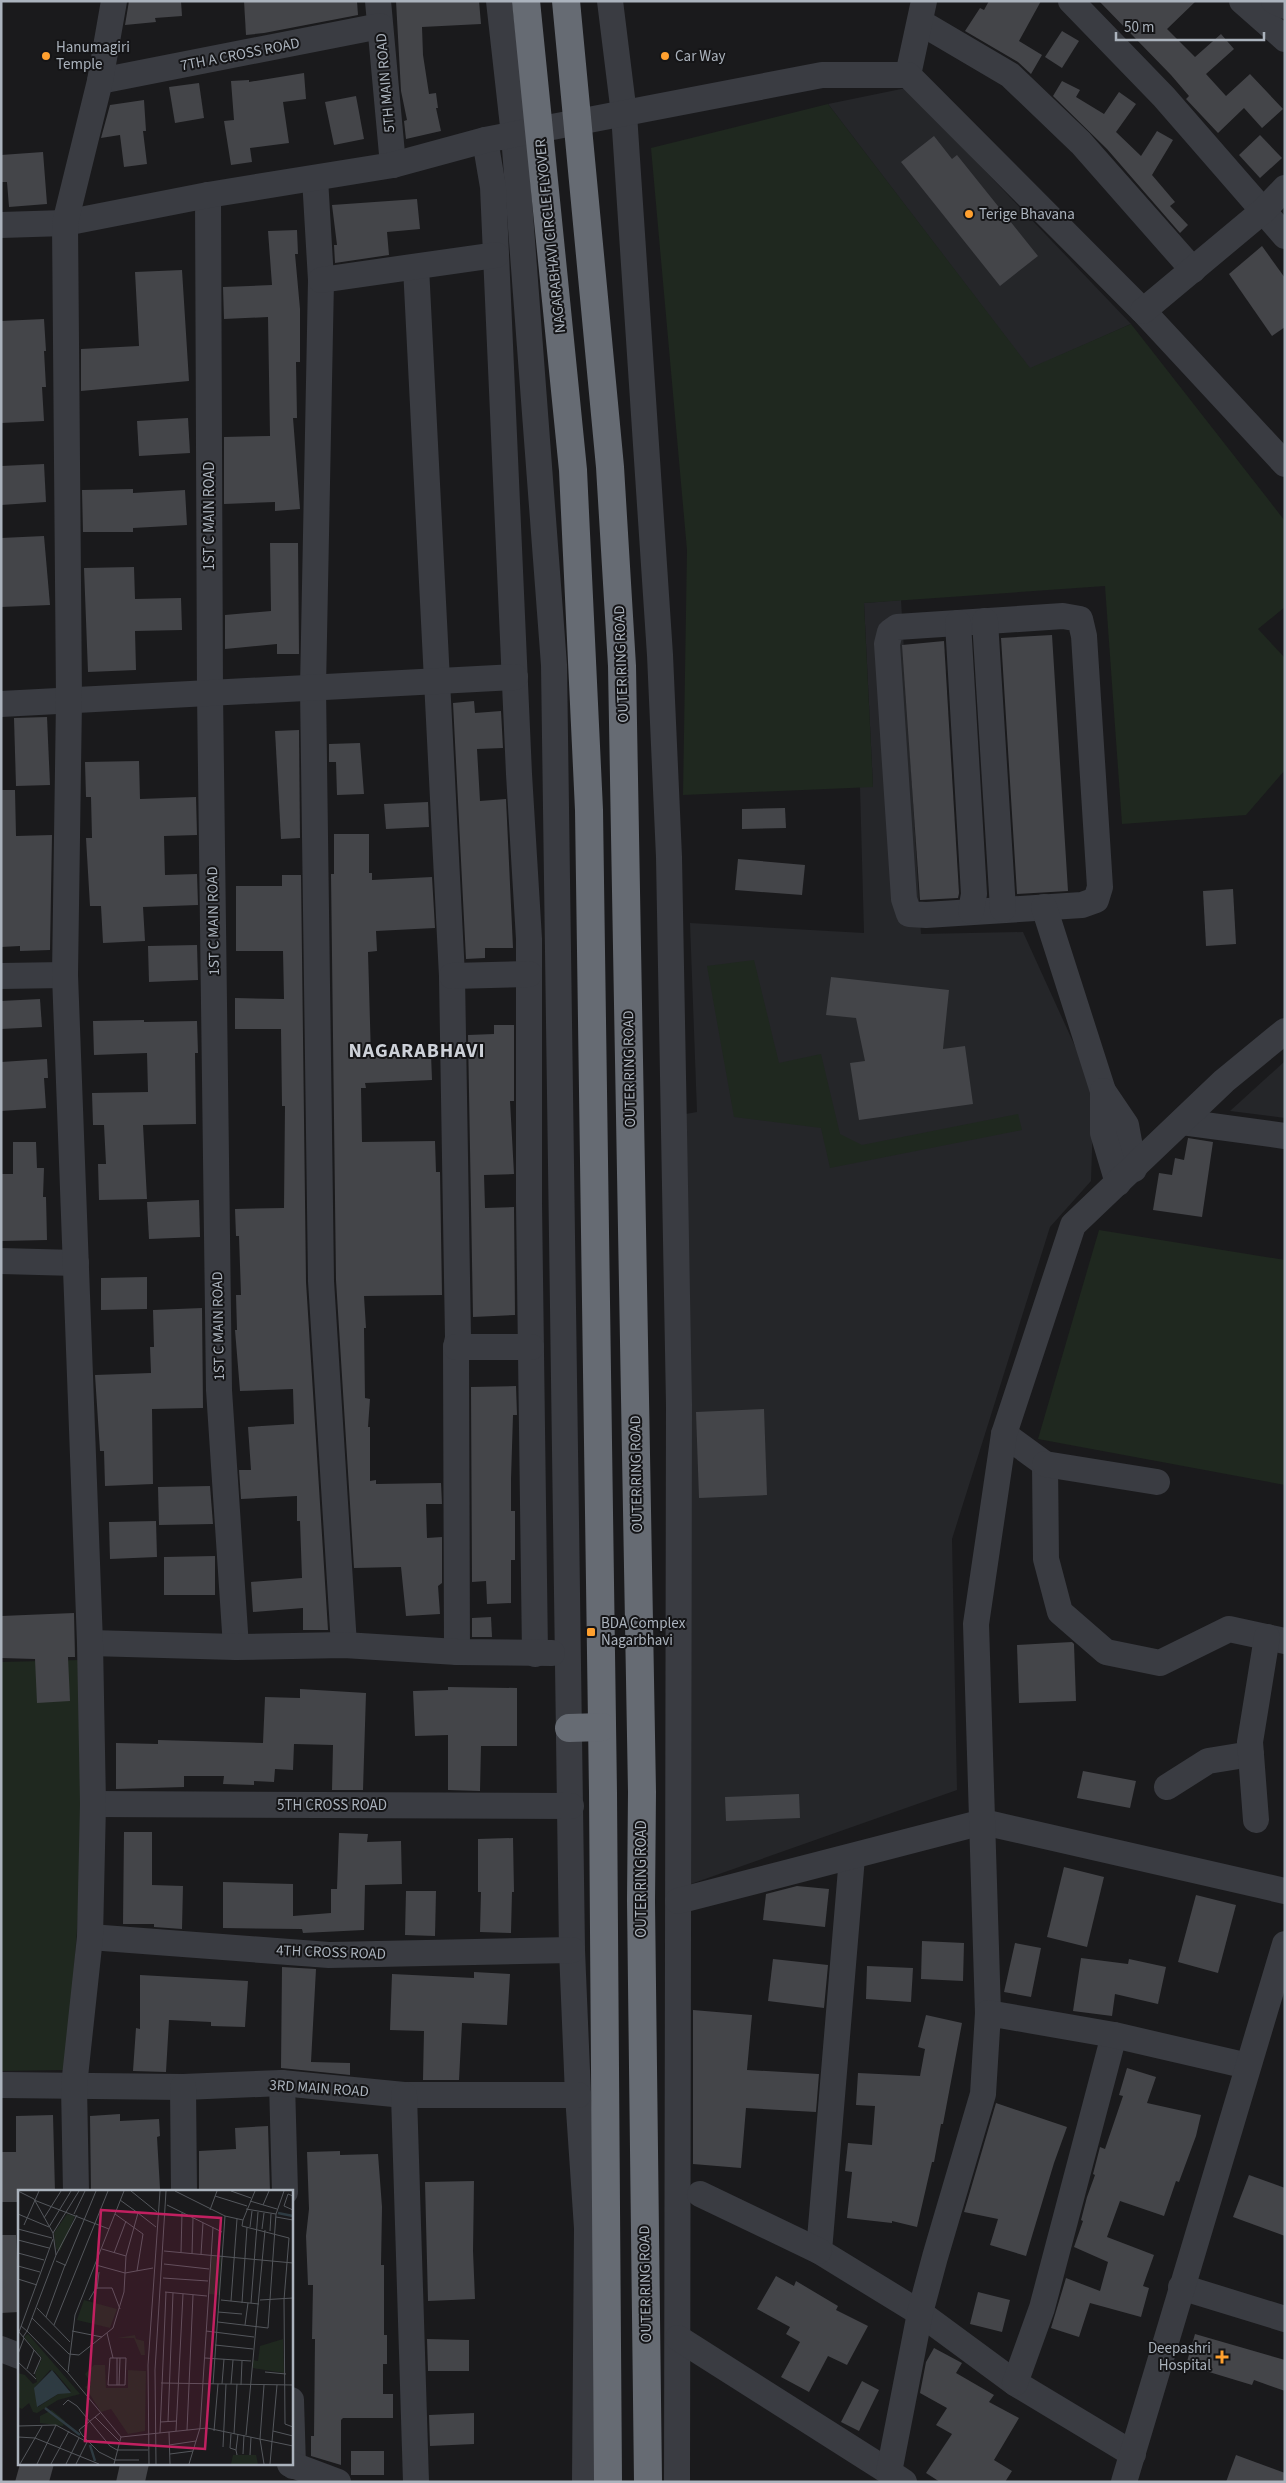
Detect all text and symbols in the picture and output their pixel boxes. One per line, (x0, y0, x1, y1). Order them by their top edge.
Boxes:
scale bar (1116, 10, 1264, 42)
text: 50 m (1124, 17, 1154, 38)
street label: 5TH MAIN ROAD (371, 32, 400, 134)
street label: 7TH A CROSS ROAD (179, 33, 301, 76)
place label: Hanumagiri Temple (56, 37, 130, 75)
place label: Car Way (675, 46, 725, 67)
marker: Hanumagiri Temple (40, 50, 52, 62)
marker: Car Way (659, 50, 671, 62)
street label: NAGARABHAVI CIRCLE FLYOVER (530, 137, 571, 334)
place label: Terige Bhavana (979, 204, 1075, 225)
marker: Terige Bhavana (963, 208, 975, 220)
street label: 1ST C MAIN ROAD (199, 461, 220, 571)
street label: OUTER RING ROAD (609, 605, 634, 723)
street label: 1ST C MAIN ROAD (202, 866, 225, 976)
street label: OUTER RING ROAD (618, 1010, 641, 1128)
district label: NAGARABHAVI (349, 1037, 486, 1065)
street label: 1ST C MAIN ROAD (207, 1271, 230, 1381)
street label: OUTER RING ROAD (625, 1415, 648, 1533)
place label: BDA Complex Nagarbhavi (601, 1613, 686, 1651)
marker: BDA Complex Nagarbhavi (585, 1626, 597, 1638)
street label: 5TH CROSS ROAD (277, 1795, 387, 1816)
street label: OUTER RING ROAD (631, 1820, 652, 1938)
street label: 4TH CROSS ROAD (276, 1940, 386, 1965)
street label: 3RD MAIN ROAD (269, 2075, 369, 2102)
inset map (18, 2190, 292, 2466)
street label: OUTER RING ROAD (634, 2225, 657, 2343)
place label: Deepashri Hospital (1148, 2338, 1211, 2376)
marker: Deepashri Hospital (1215, 2350, 1229, 2364)

